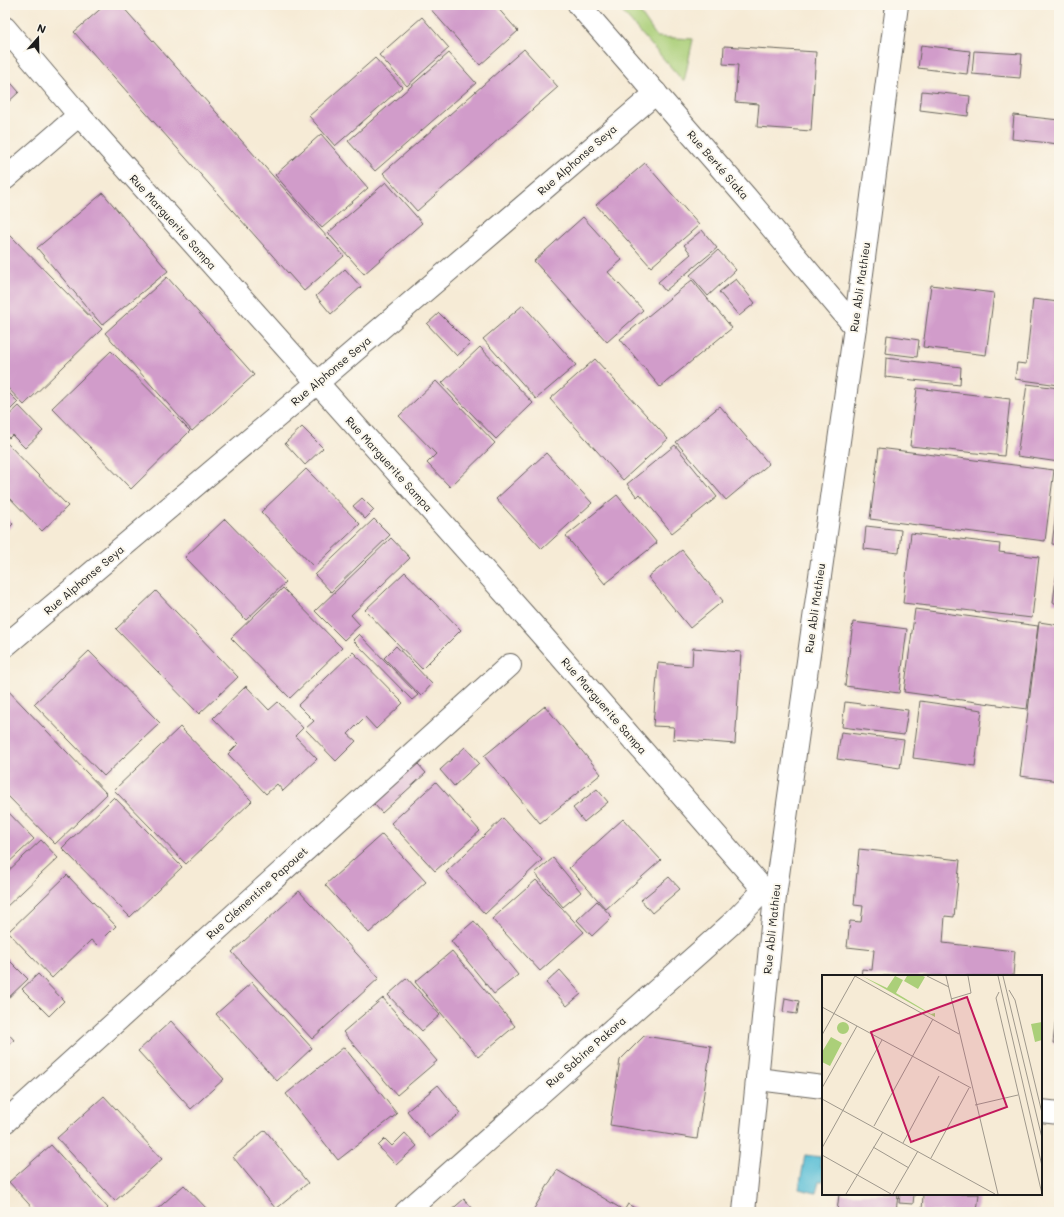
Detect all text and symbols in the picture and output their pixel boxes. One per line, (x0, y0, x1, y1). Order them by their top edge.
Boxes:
north arrow (18, 18, 58, 58)
text: N (35, 20, 48, 37)
street label: Rue Alphonse Seya (534, 121, 620, 198)
street label: Rue Berté Siaka (684, 127, 753, 202)
street label: Rue Marguerite Sampa (127, 171, 220, 273)
street label: Rue Abli Mathieu (846, 241, 873, 333)
street label: Rue Alphonse Seya (287, 332, 374, 409)
street label: Rue Marguerite Sampa (343, 413, 436, 515)
street label: Rue Alphonse Seya (40, 541, 127, 618)
street label: Rue Abli Mathieu (801, 562, 828, 654)
street label: Rue Marguerite Sampa (558, 654, 651, 757)
street label: Rue Clémentine Papouet (203, 843, 311, 942)
street label: Rue Abli Mathieu (759, 883, 784, 975)
inset map (822, 975, 1042, 1195)
street label: Rue Sabine Pakora (542, 1013, 629, 1091)

